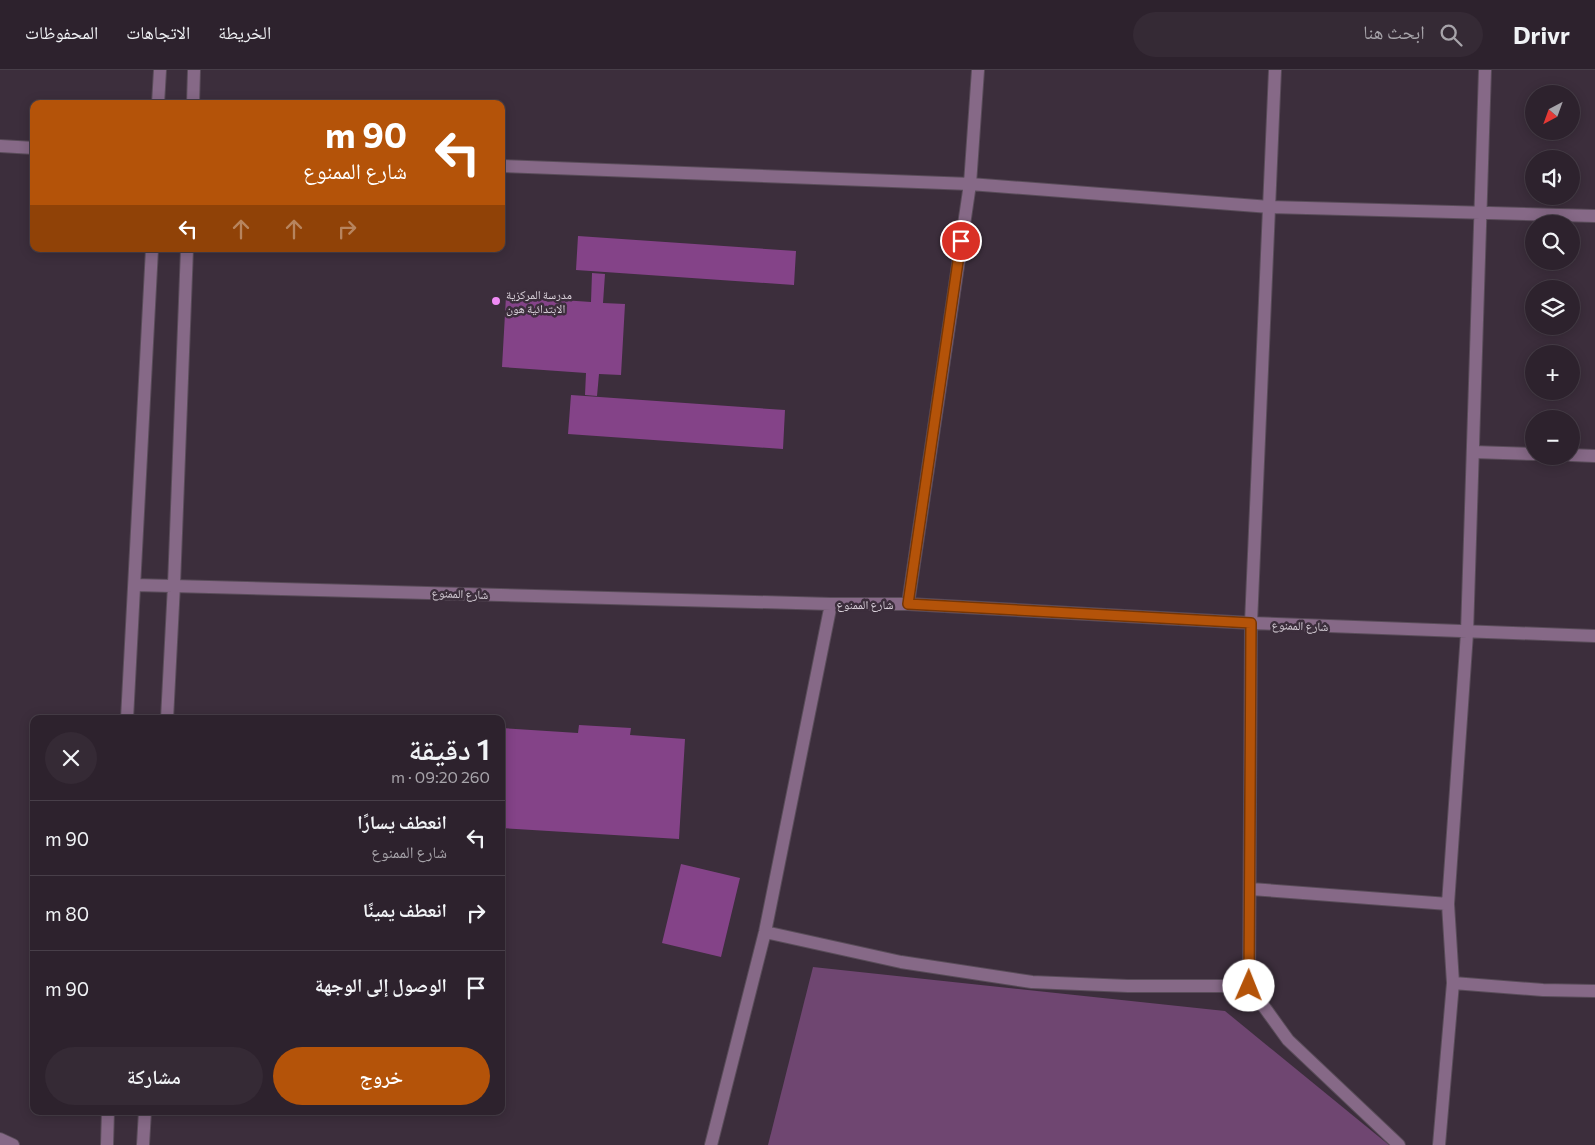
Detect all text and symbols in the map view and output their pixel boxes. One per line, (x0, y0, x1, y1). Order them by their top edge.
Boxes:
search box (1133, 12, 1483, 57)
text: ابحث هنا (1363, 20, 1425, 43)
text: Drivr (1513, 20, 1570, 49)
text: المحفوظات (25, 21, 98, 43)
text: الاتجاهات (126, 21, 190, 43)
text: الخريطة (218, 21, 271, 43)
icon: search (1437, 21, 1465, 49)
north arrow (1525, 85, 1580, 140)
map controls (1525, 85, 1580, 465)
text: 90 m (325, 112, 407, 155)
icon: left (425, 120, 490, 185)
button: sound (1525, 150, 1580, 205)
text: شارع الممنوع (303, 157, 407, 184)
icon: left (174, 215, 202, 243)
icon: ahead (227, 215, 255, 243)
icon: ahead (280, 215, 308, 243)
icon: right (333, 215, 361, 243)
button: search (1525, 215, 1580, 270)
pin (940, 220, 982, 262)
icon: arrive (947, 227, 975, 255)
button: layers (1525, 280, 1580, 335)
place label: مدرسة المركزية الابتدائية هون (506, 287, 572, 316)
marker: مدرسة المركزية الابتدائية هون (490, 295, 502, 307)
button: + (1525, 345, 1580, 400)
button: − (1525, 410, 1580, 465)
street label: شارع الممنوع (431, 585, 489, 603)
street label: شارع الممنوع (837, 597, 893, 613)
street label: شارع الممنوع (1271, 617, 1329, 635)
text: 1 دقيقة (409, 729, 490, 766)
button: close (45, 732, 97, 784)
text: 260 m · 09:20 (391, 767, 490, 786)
text: انعطف يسارًا (357, 810, 447, 833)
icon: left (462, 824, 490, 852)
text: 90 m (45, 827, 89, 850)
text: شارع الممنوع (371, 842, 447, 861)
text: انعطف يمينًا (363, 898, 447, 921)
icon: right (462, 899, 490, 927)
text: 80 m (45, 902, 89, 925)
position arrow (1222, 959, 1274, 1011)
text: الوصول إلى الوجهة (315, 973, 447, 996)
icon: arrive (462, 974, 490, 1002)
text: 90 m (45, 977, 89, 1000)
button: مشاركة (45, 1047, 263, 1105)
button: خروج (273, 1047, 490, 1105)

